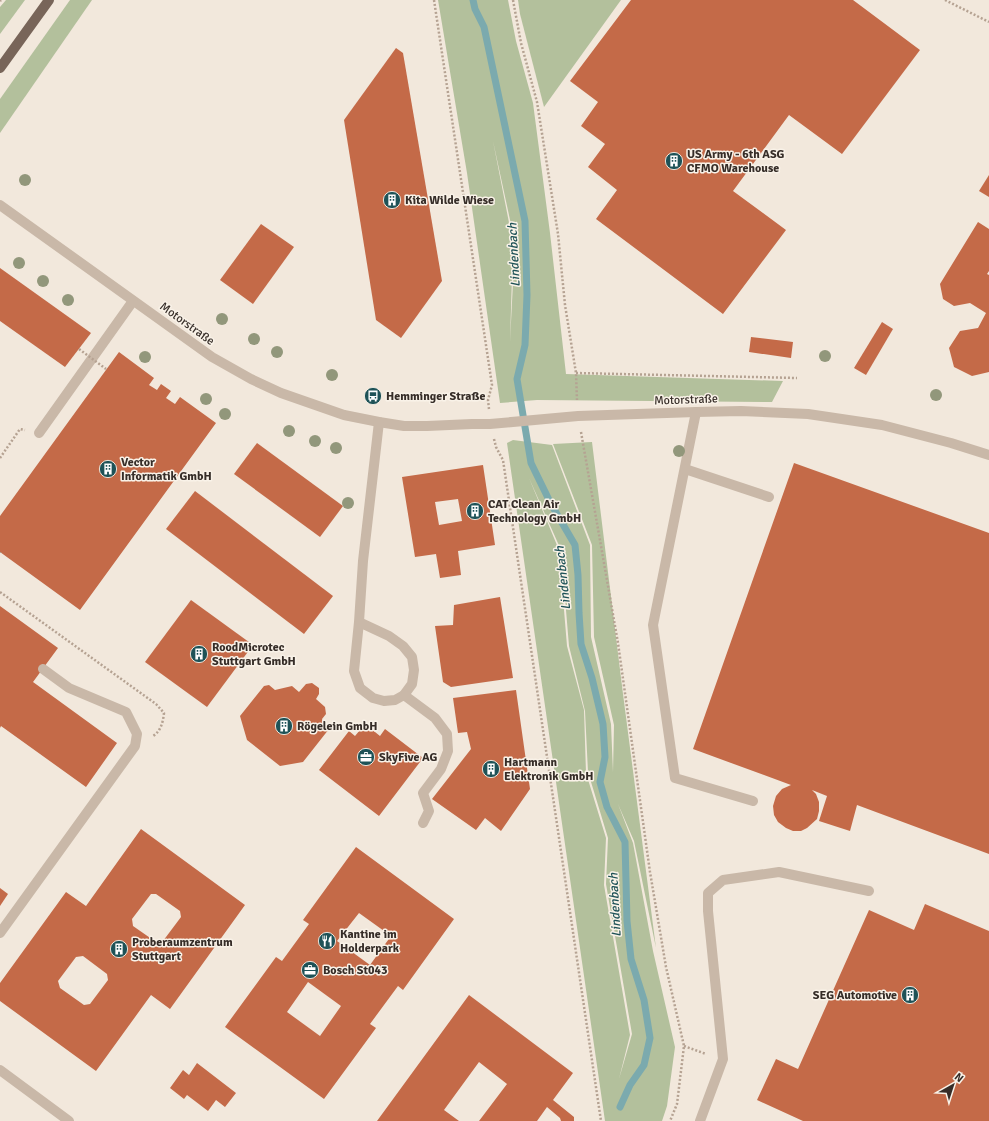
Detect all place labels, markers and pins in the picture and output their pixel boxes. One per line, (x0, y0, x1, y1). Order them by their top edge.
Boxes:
place label: US Army - 6th ASG CFMO Warehouse (687, 147, 785, 176)
building icon: US Army - 6th ASG CFMO Warehouse (664, 151, 684, 171)
building icon: Kita Wilde Wiese (382, 190, 402, 210)
place label: Kita Wilde Wiese (405, 193, 494, 208)
bus stop icon: Hemminger Straße (363, 386, 383, 406)
place label: Hemminger Straße (386, 389, 485, 404)
place label: Vector Informatik GmbH (121, 455, 212, 484)
building icon: Vector Informatik GmbH (98, 459, 118, 479)
place label: CAT Clean Air Technology GmbH (488, 497, 581, 526)
building icon: CAT Clean Air Technology GmbH (465, 501, 485, 521)
place label: RoodMicrotec Stuttgart GmbH (212, 640, 296, 669)
building icon: RoodMicrotec Stuttgart GmbH (189, 644, 209, 664)
building icon: Rögelein GmbH (274, 716, 294, 736)
place label: Rögelein GmbH (297, 719, 377, 734)
office icon: SkyFive AG (356, 747, 376, 767)
place label: SkyFive AG (379, 750, 438, 765)
place label: Hartmann Elektronik GmbH (504, 755, 593, 784)
building icon: Hartmann Elektronik GmbH (481, 759, 501, 779)
place label: Kantine im Holderpark (340, 927, 400, 956)
restaurant icon: Kantine im Holderpark (317, 931, 337, 951)
place label: Proberaumzentrum Stuttgart (132, 935, 233, 964)
building icon: Proberaumzentrum Stuttgart (109, 939, 129, 959)
office icon: Bosch St043 (300, 960, 320, 980)
place label: Bosch St043 (323, 963, 387, 978)
building icon: SEG Automotive (900, 985, 920, 1005)
place label: SEG Automotive (813, 988, 897, 1003)

